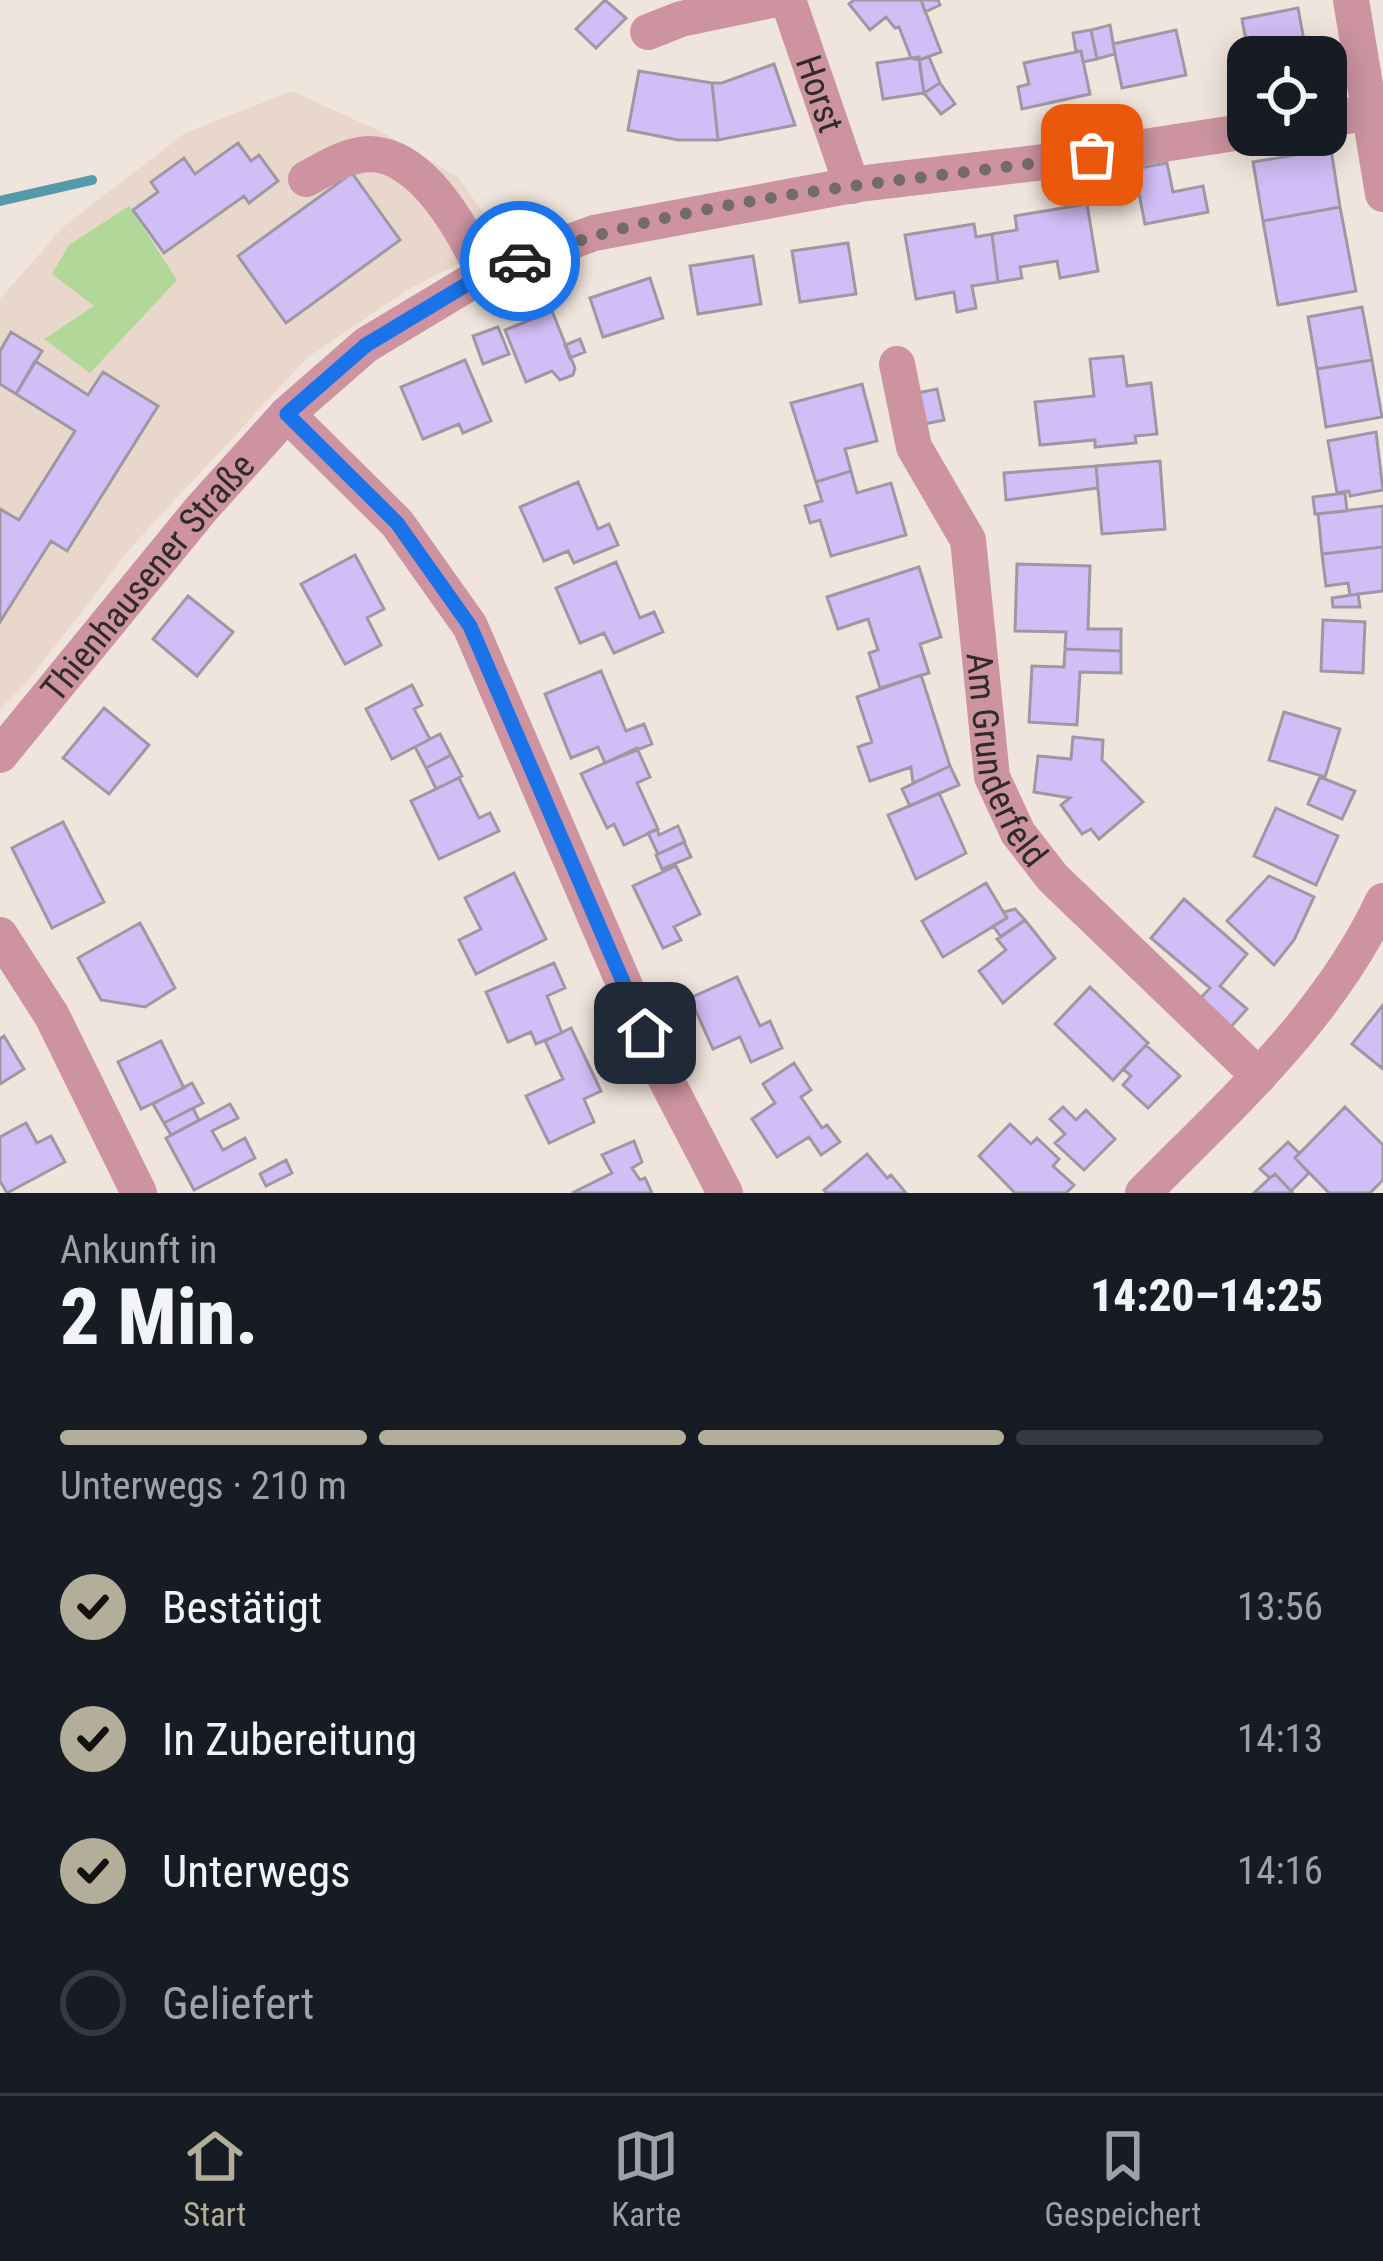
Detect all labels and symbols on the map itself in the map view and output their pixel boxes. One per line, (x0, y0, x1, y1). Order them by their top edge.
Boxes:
street label: Horst (787, 50, 852, 138)
pin (1041, 104, 1143, 206)
courier (460, 201, 580, 321)
street label: Thienhausener Straße (33, 445, 263, 710)
street label: Am Grunderfeld (958, 651, 1056, 875)
pin (594, 982, 696, 1084)

